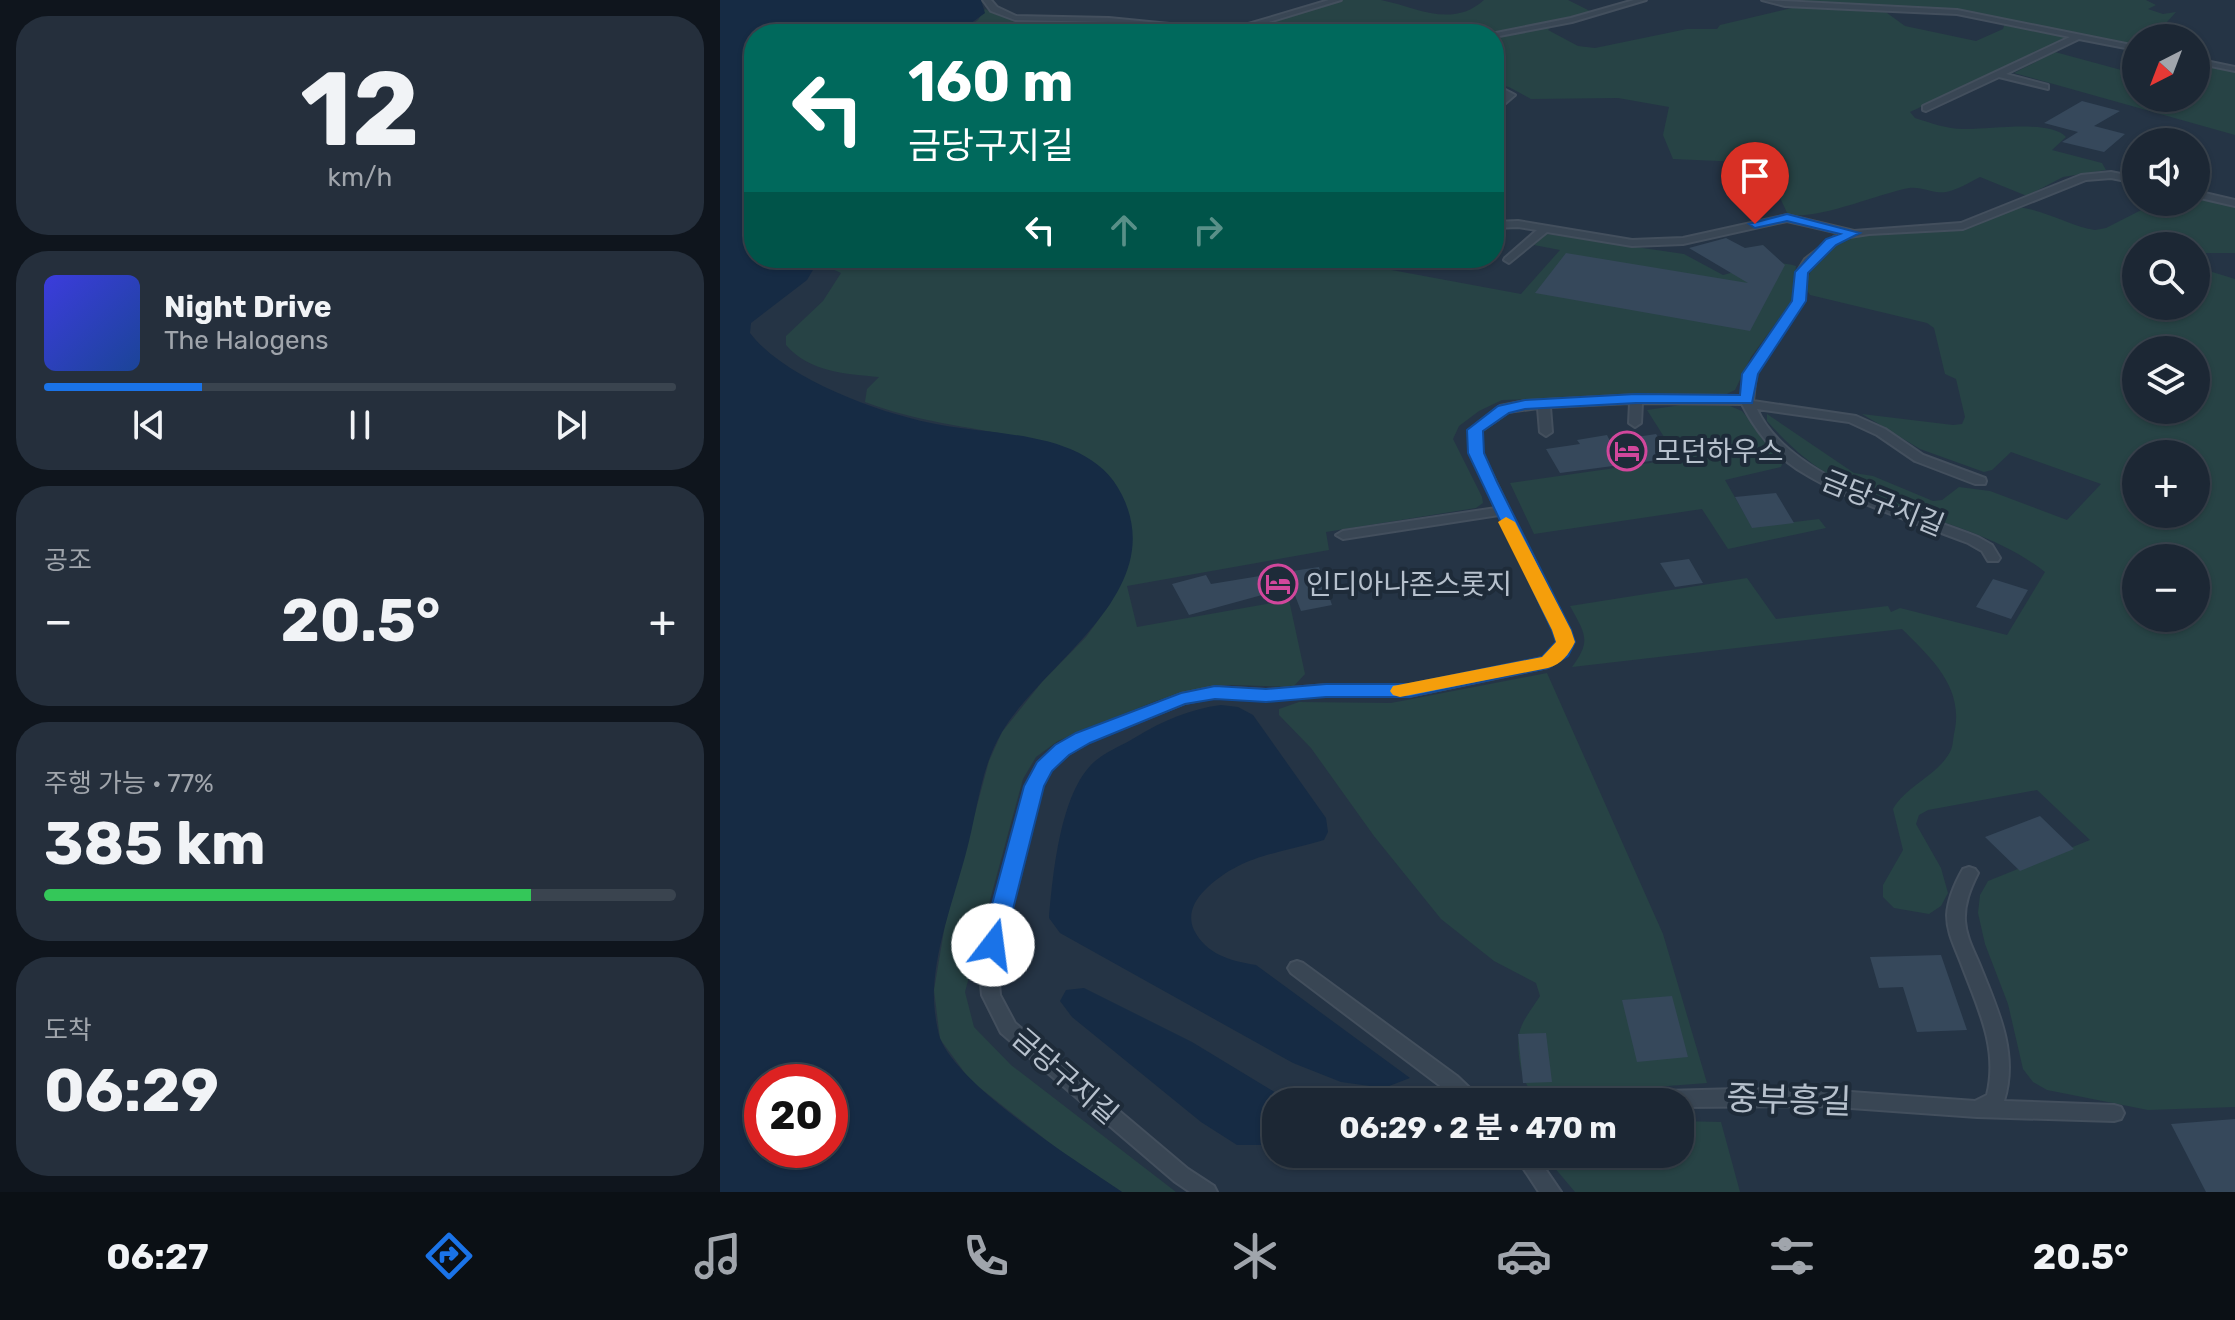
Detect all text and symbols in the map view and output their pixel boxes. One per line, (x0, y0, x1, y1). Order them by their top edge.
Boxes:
north arrow (2122, 24, 2210, 112)
map controls (2122, 24, 2210, 632)
text: 12 (300, 48, 420, 171)
text: 160 m (908, 49, 1074, 115)
icon: left (776, 56, 880, 160)
text: 금당구지길 (908, 124, 1074, 167)
button: sound (2122, 128, 2210, 216)
pin (1721, 142, 1789, 224)
icon: arrive (1733, 154, 1777, 198)
text: km/h (328, 162, 392, 193)
icon: left (1018, 208, 1062, 252)
icon: ahead (1102, 208, 1146, 252)
icon: right (1186, 208, 1230, 252)
button: search (2122, 232, 2210, 320)
text: Night Drive (164, 289, 332, 325)
text: The Halogens (164, 325, 329, 356)
button: layers (2122, 336, 2210, 424)
icon: previous (127, 403, 171, 447)
icon: pause (338, 403, 382, 447)
icon: next (549, 403, 593, 447)
hotel icon: 모던하우스 (1606, 430, 1648, 472)
place label: 모던하우스 (1655, 435, 1784, 468)
button: + (2122, 440, 2210, 528)
street label: 금당구지길 (1817, 464, 1949, 542)
button: − (2122, 544, 2210, 632)
text: 공조 (44, 545, 92, 576)
hotel icon: 인디아나존스롯지 (1257, 563, 1299, 605)
place label: 인디아나존스롯지 (1306, 568, 1512, 601)
text: 20.5° (281, 585, 441, 656)
text: − (44, 595, 73, 647)
text: + (649, 595, 676, 647)
text: 주행 가능 · 77% (44, 768, 214, 799)
text: 385 km (44, 808, 266, 879)
position arrow (951, 903, 1035, 987)
text: 도착 (44, 1015, 92, 1046)
street label: 금당구지길 (1006, 1021, 1124, 1131)
text: 06:29 (44, 1055, 219, 1126)
speed limit sign: 20 (744, 1064, 848, 1168)
street label: 중부흥길 (1726, 1077, 1852, 1123)
text: 06:29 · 2 분 · 470 m (1339, 1110, 1617, 1146)
icon: directions (421, 1228, 477, 1284)
icon: music (690, 1228, 746, 1284)
icon: phone (958, 1228, 1014, 1284)
icon: climate (1227, 1228, 1283, 1284)
icon: car (1496, 1228, 1552, 1284)
icon: filters (1764, 1228, 1820, 1284)
text: 06:27 (106, 1235, 209, 1278)
text: 20.5° (2033, 1235, 2129, 1278)

